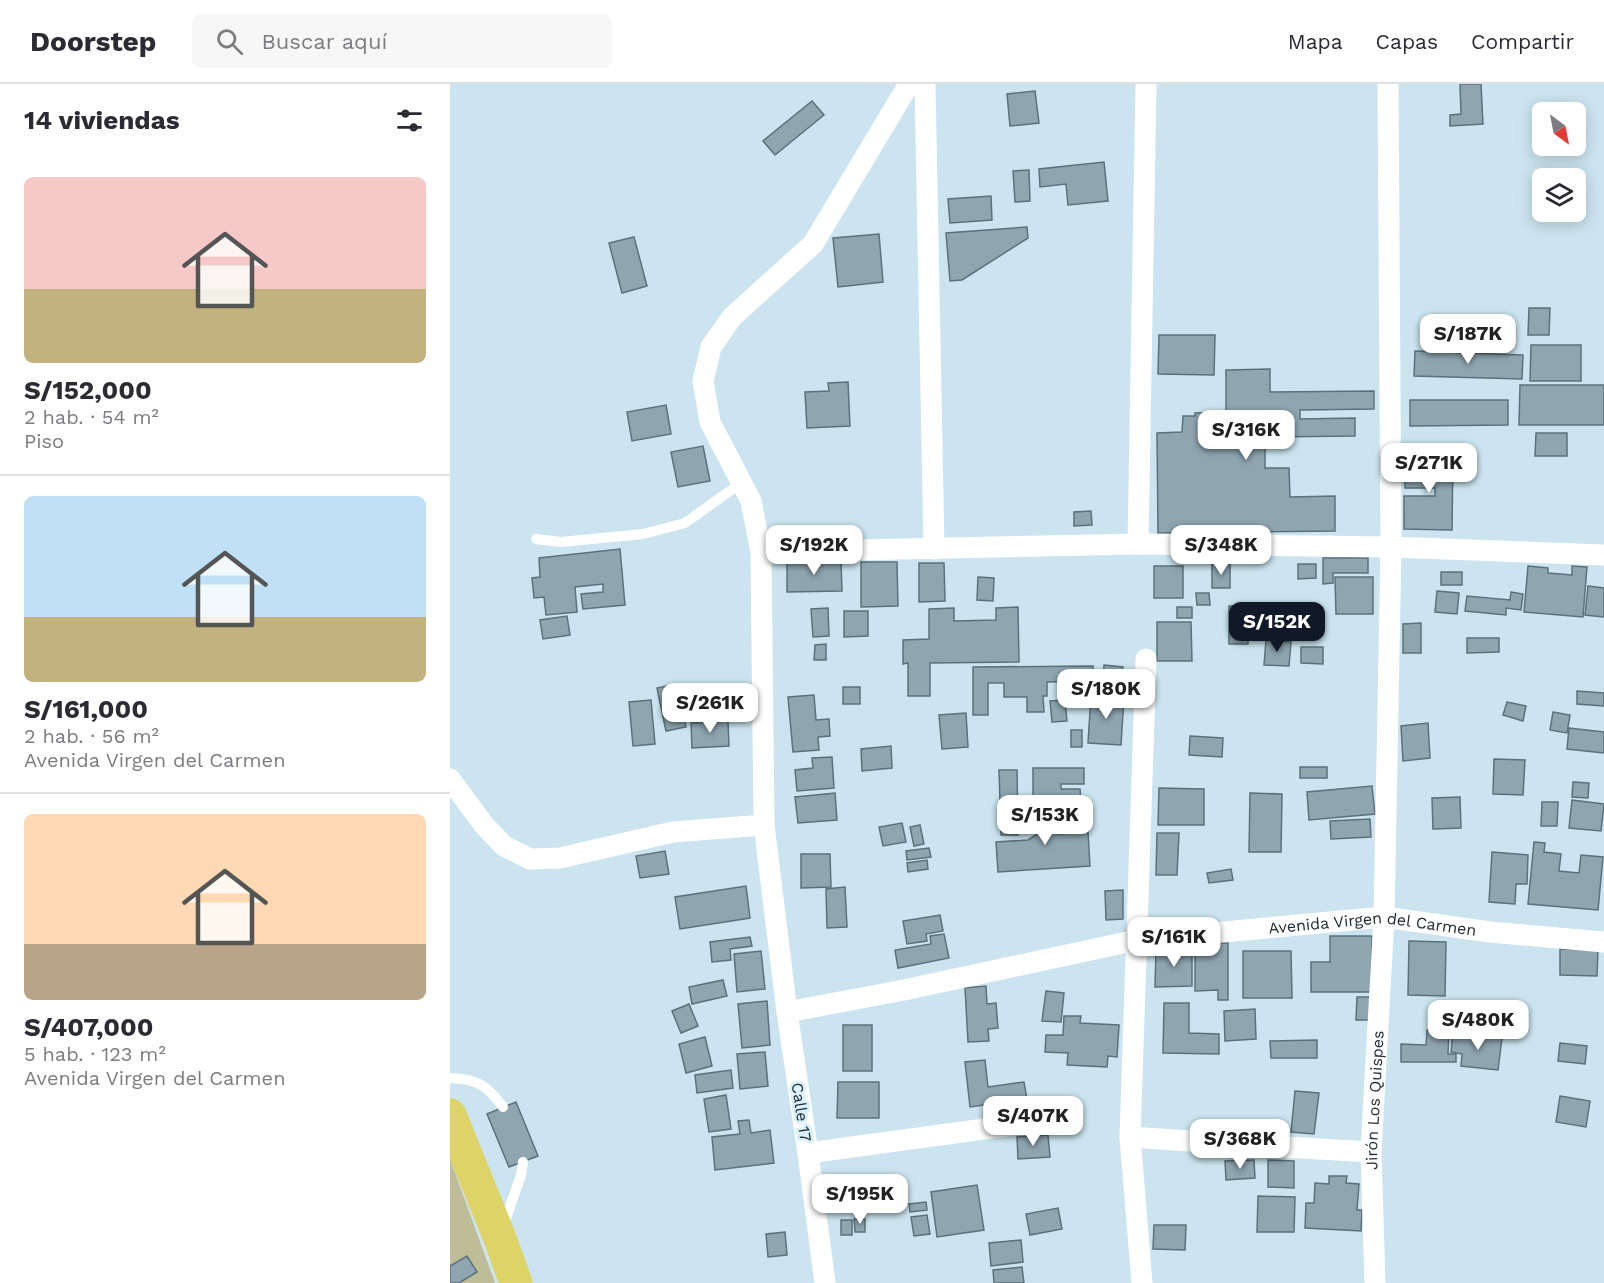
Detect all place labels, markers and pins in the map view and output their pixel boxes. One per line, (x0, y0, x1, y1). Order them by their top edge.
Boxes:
pin: S/187K (1419, 314, 1517, 365)
pin: S/316K (1197, 410, 1295, 461)
pin: S/271K (1380, 443, 1478, 494)
pin: S/192K (765, 525, 863, 576)
pin: S/348K (1172, 525, 1270, 576)
pin: S/152K (1228, 602, 1326, 653)
pin: S/180K (1057, 669, 1155, 720)
pin: S/261K (661, 683, 759, 734)
pin: S/153K (996, 795, 1094, 846)
pin: S/161K (1125, 917, 1223, 968)
pin: S/480K (1429, 1000, 1527, 1051)
pin: S/407K (984, 1096, 1082, 1147)
pin: S/368K (1191, 1119, 1289, 1170)
pin: S/195K (811, 1174, 909, 1225)

